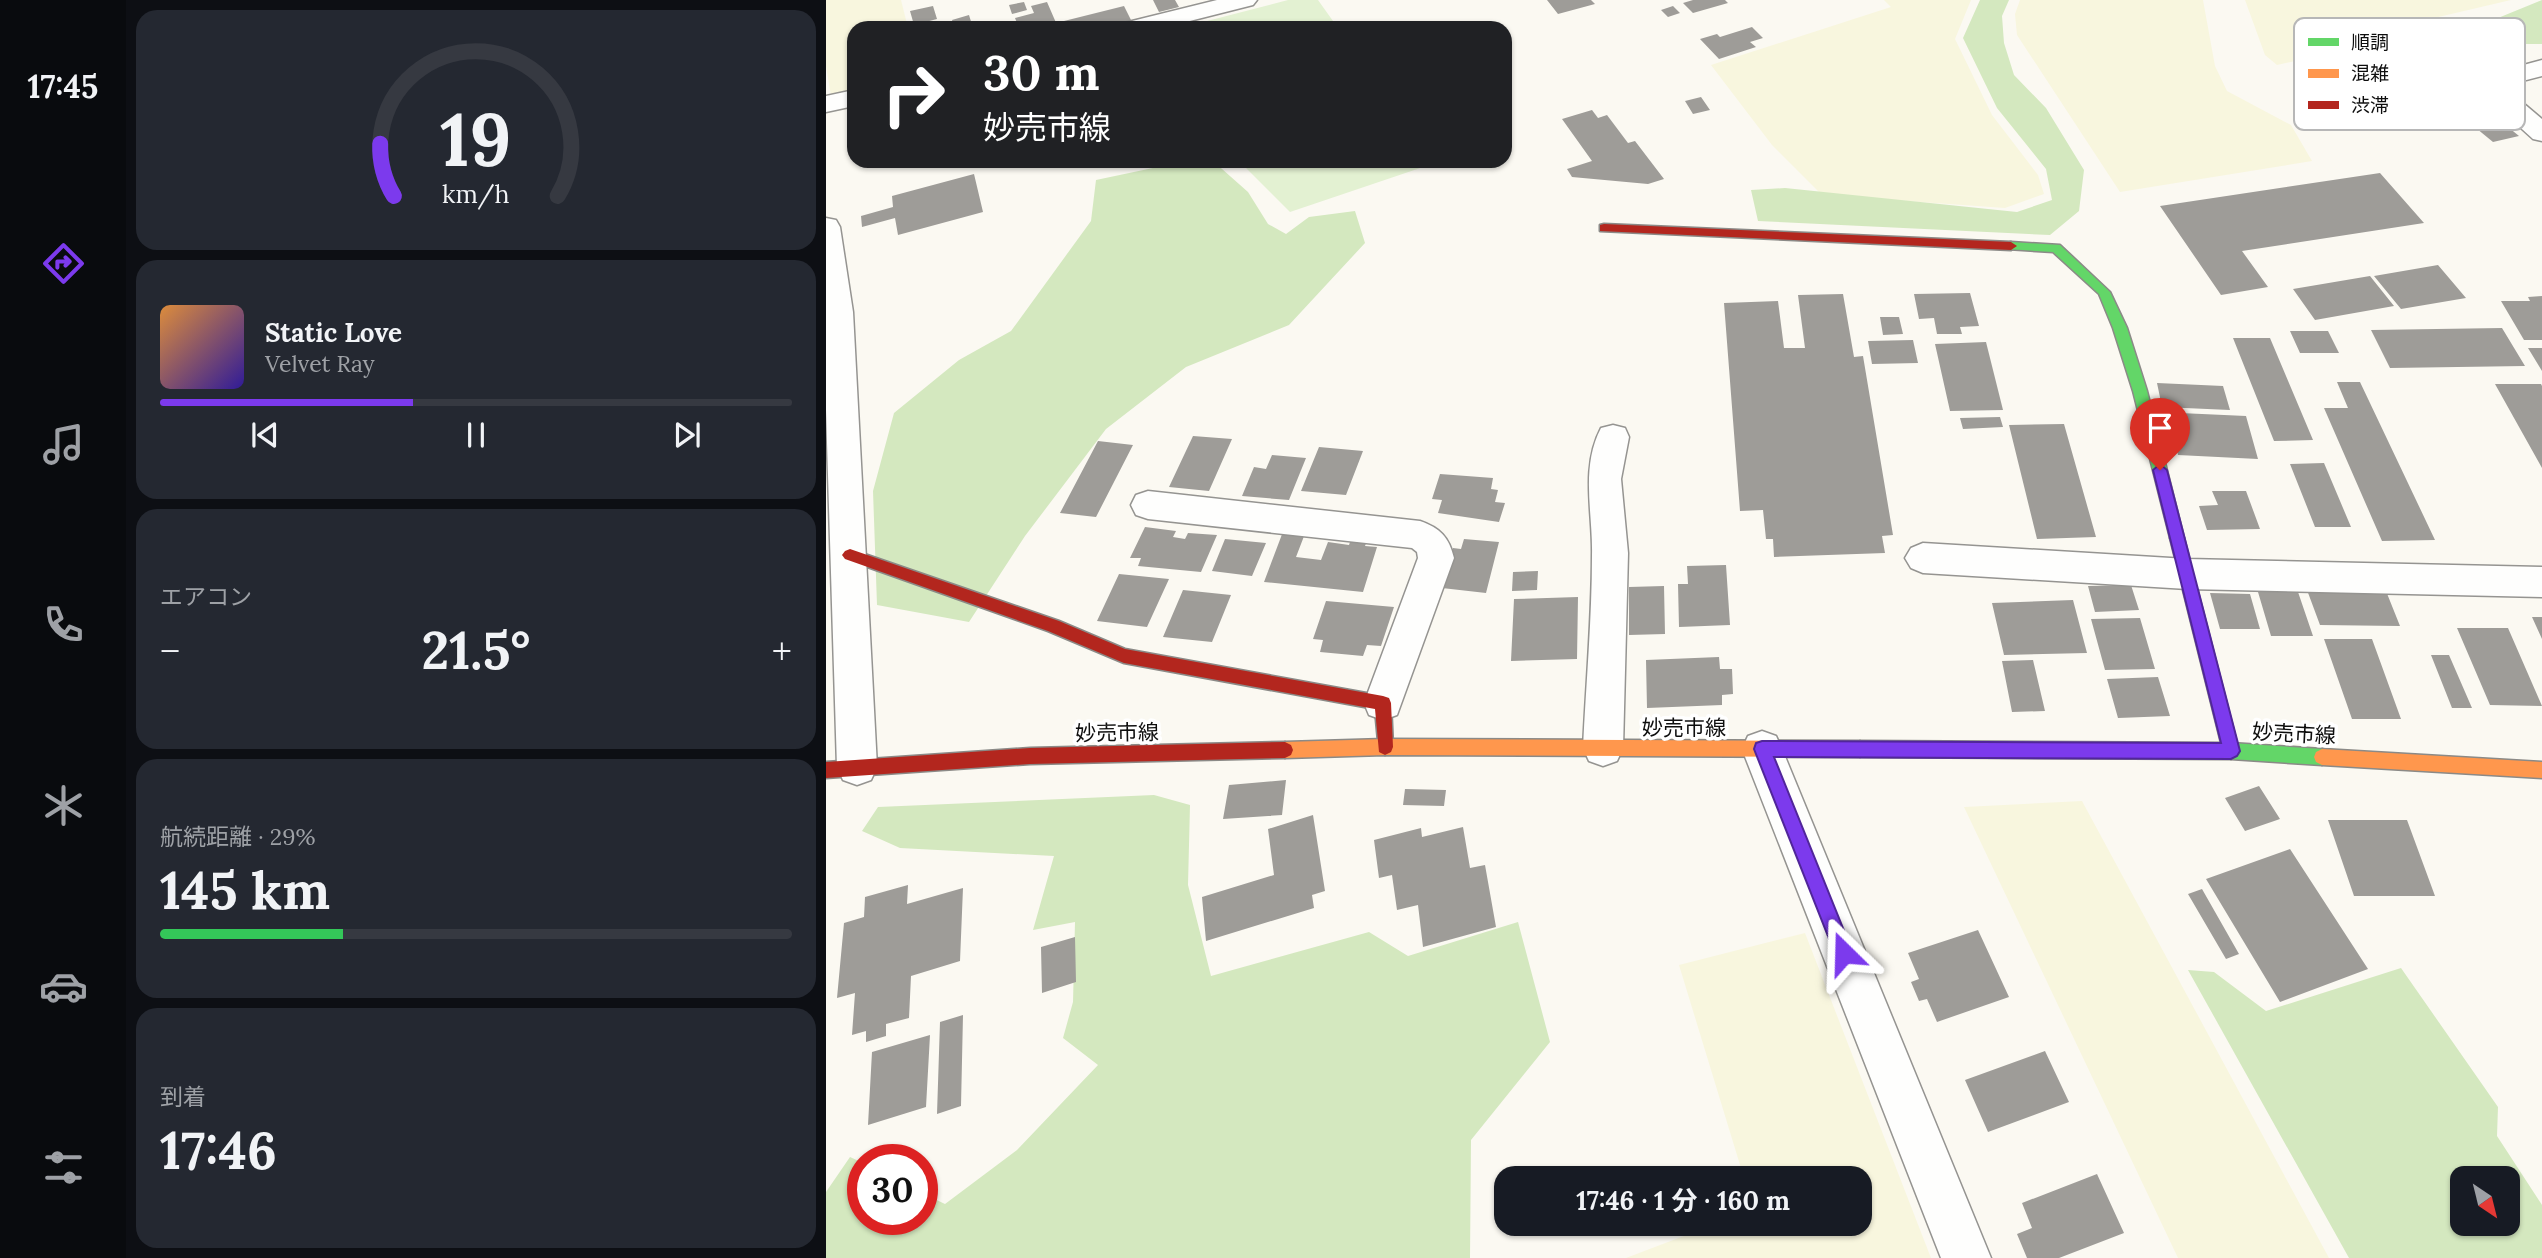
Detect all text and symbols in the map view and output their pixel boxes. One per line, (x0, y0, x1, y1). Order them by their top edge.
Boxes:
legend (2294, 18, 2525, 130)
text: 順調 (2351, 30, 2389, 54)
text: 30 m (983, 41, 1100, 103)
icon: right (868, 49, 959, 140)
text: 混雑 (2351, 61, 2389, 85)
text: 17:45 (28, 66, 98, 107)
text: 19 (440, 93, 512, 186)
text: 渋滞 (2351, 93, 2389, 117)
text: 妙売市線 (983, 107, 1111, 148)
text: km/h (442, 178, 510, 210)
icon: directions (39, 239, 88, 288)
text: Static Love (265, 316, 402, 349)
text: Velvet Ray (265, 349, 375, 378)
pin (2130, 398, 2190, 470)
icon: arrive (2141, 409, 2179, 447)
icon: previous (246, 416, 284, 454)
icon: pause (457, 416, 495, 454)
icon: next (668, 416, 706, 454)
icon: music (39, 420, 88, 469)
text: エアコン (160, 582, 252, 611)
icon: phone (39, 600, 88, 649)
text: 21.5° (422, 617, 530, 683)
text: − (160, 627, 180, 675)
text: + (772, 627, 792, 675)
street label: 妙売市線 (1642, 714, 1726, 741)
street label: 妙売市線 (1075, 718, 1159, 747)
street label: 妙売市線 (2251, 718, 2337, 749)
icon: climate (39, 781, 88, 830)
text: 航続距離 · 29% (160, 822, 316, 851)
text: 145 km (160, 857, 330, 923)
position arrow (1807, 916, 1881, 990)
icon: car (39, 962, 88, 1011)
text: 到着 (160, 1082, 206, 1111)
text: 17:46 (160, 1117, 277, 1183)
icon: filters (39, 1143, 88, 1192)
speed limit sign: 30 (847, 1144, 938, 1235)
north arrow (2450, 1166, 2520, 1236)
map controls (2450, 1166, 2520, 1236)
text: 17:46 · 1 分 · 160 m (1576, 1184, 1790, 1217)

